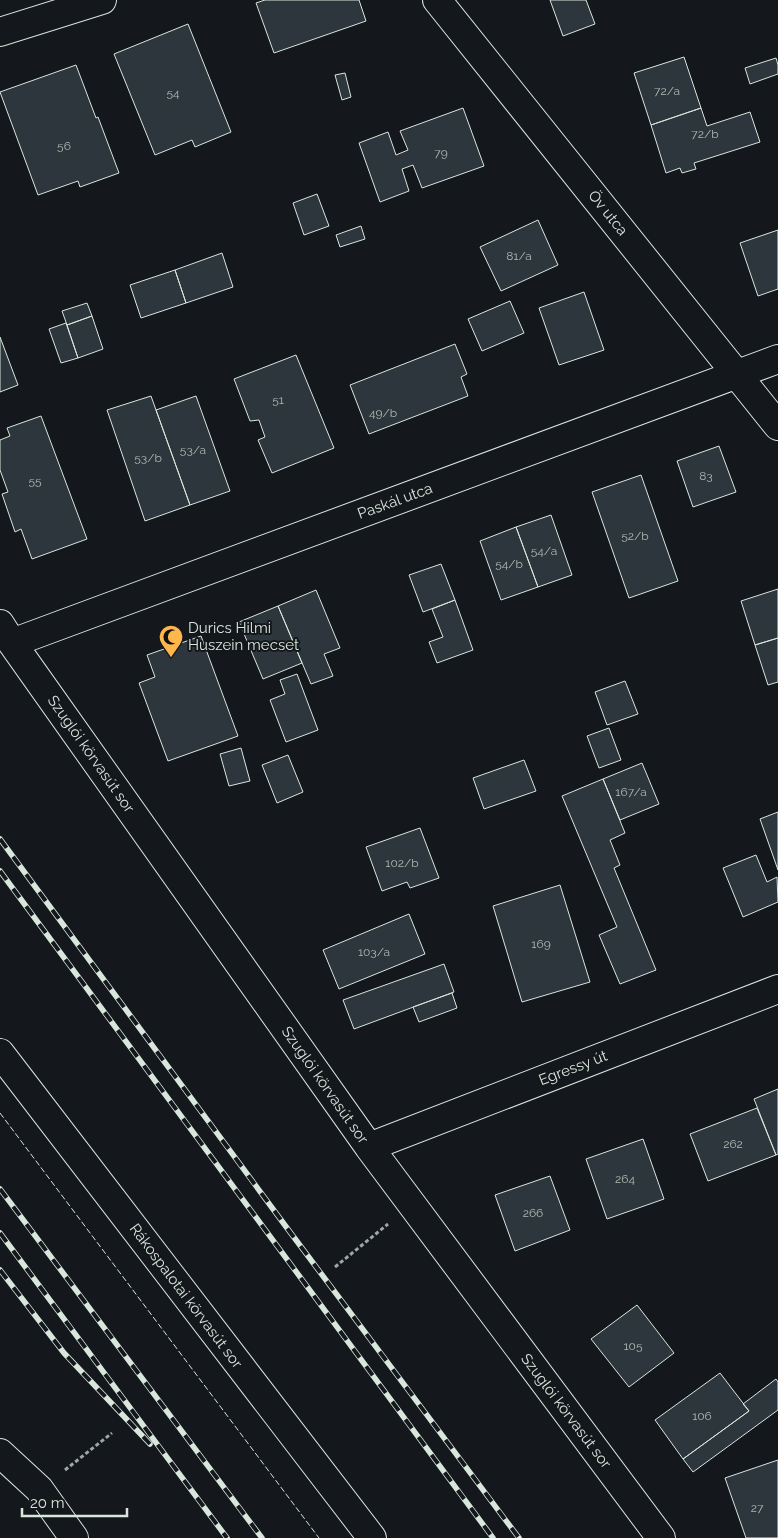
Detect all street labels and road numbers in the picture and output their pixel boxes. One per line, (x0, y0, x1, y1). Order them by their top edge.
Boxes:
street label: Öv utca (584, 186, 632, 239)
street label: Paskál utca (355, 479, 435, 523)
street label: Szuglói körvasút sor (44, 692, 139, 817)
street label: Szuglói körvasút sor (278, 1023, 373, 1148)
street label: Egressy út (536, 1047, 610, 1089)
street label: Rákospalotai körvasút sor (126, 1220, 247, 1372)
street label: Szuglói körvasút sor (517, 1350, 615, 1472)

